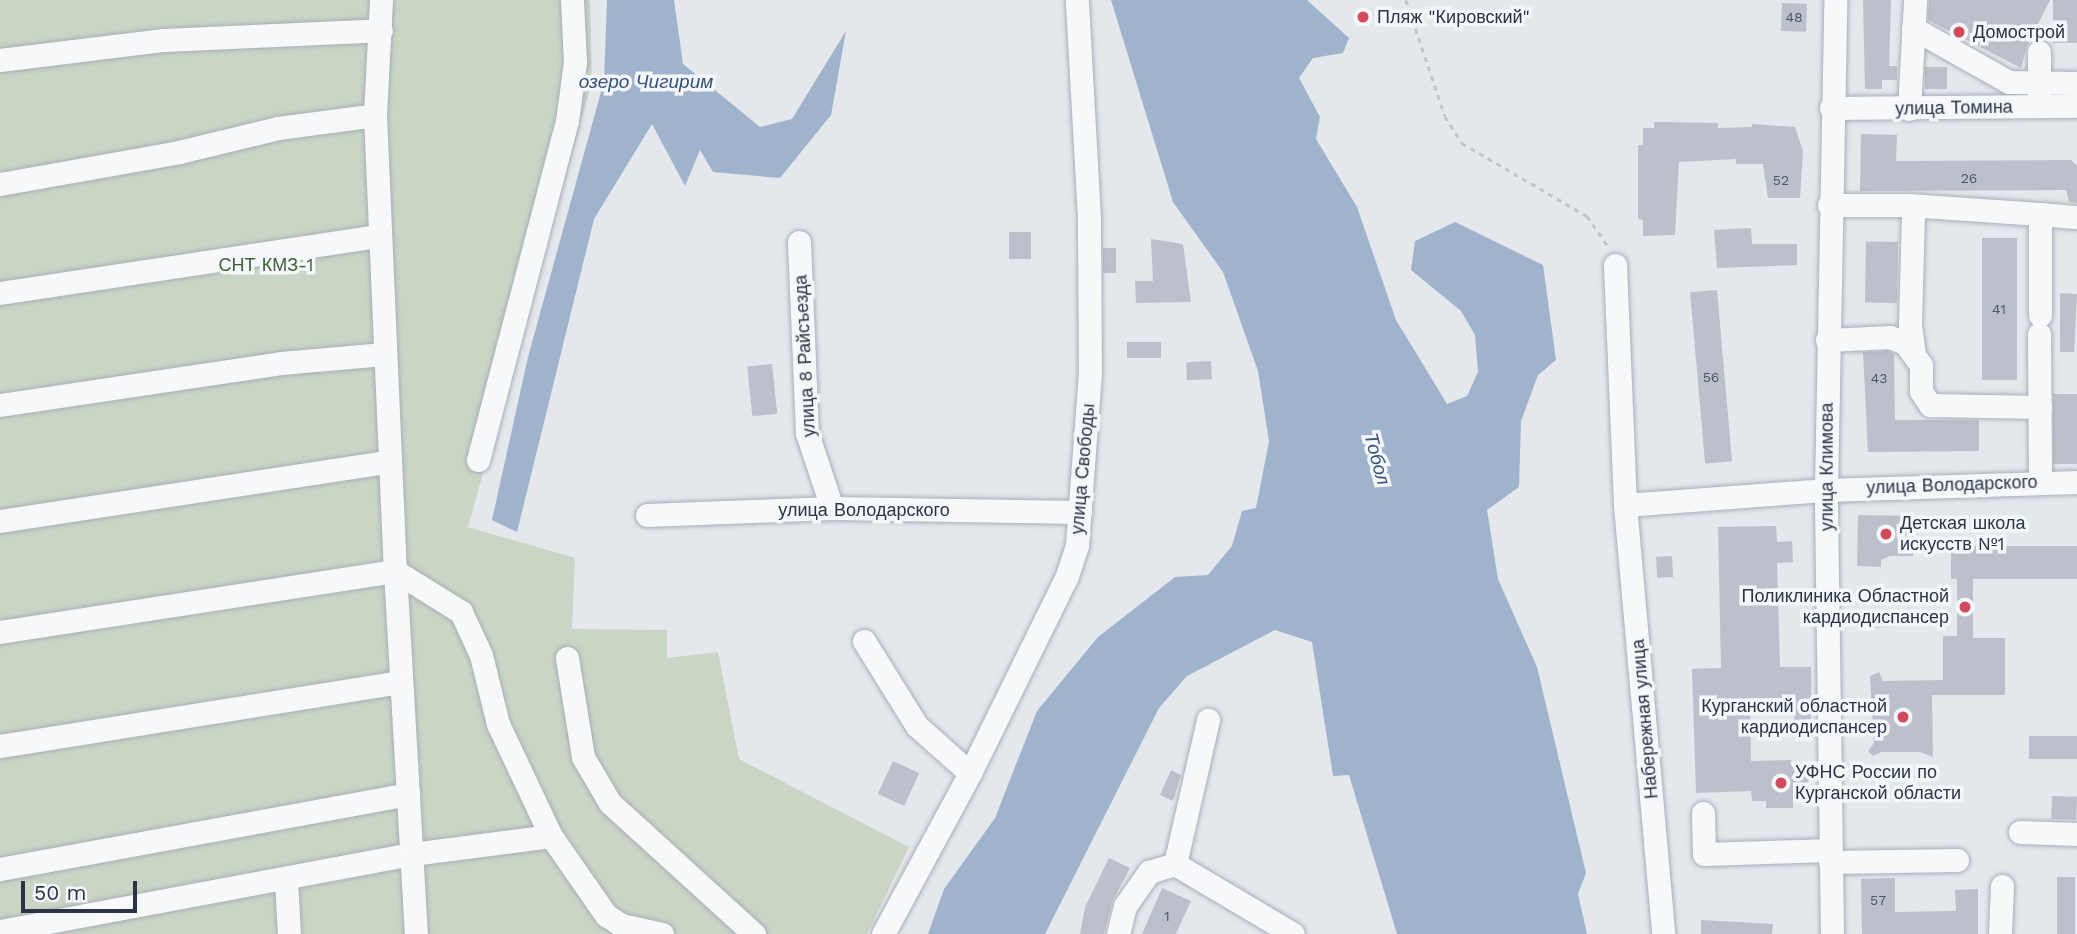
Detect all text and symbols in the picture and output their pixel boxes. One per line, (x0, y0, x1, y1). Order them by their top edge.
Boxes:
place label: Пляж "Кировский" (1377, 6, 1530, 28)
marker: Пляж "Кировский" (1355, 9, 1371, 25)
house number: 48 (1785, 9, 1803, 25)
place label: Домострой (1973, 21, 2065, 43)
marker: Домострой (1951, 24, 1967, 40)
water label: озеро Чигирим (579, 71, 713, 93)
street label: улица Томина (1895, 96, 2013, 120)
house number: 26 (1961, 170, 1977, 186)
house number: 52 (1773, 172, 1789, 188)
park label: СНТ КМЗ-1 (219, 254, 313, 276)
street label: улица 8 Райсъезда (790, 274, 820, 438)
house number: 41 (1992, 301, 2006, 317)
house number: 56 (1703, 369, 1719, 385)
house number: 43 (1871, 370, 1887, 386)
street label: улица Свободы (1067, 403, 1099, 535)
street label: улица Климова (1816, 403, 1838, 531)
water label: Тобол (1359, 430, 1395, 488)
street label: улица Володарского (1866, 471, 2038, 499)
street label: улица Володарского (778, 499, 950, 521)
place label: Детская школа искусств №1 (1900, 513, 2025, 556)
marker: Детская школа искусств №1 (1878, 526, 1894, 542)
place label: Поликлиника Областной кардиодиспансер (1742, 586, 1949, 628)
marker: Поликлиника Областной кардиодиспансер (1955, 597, 1975, 617)
street label: Набережная улица (1627, 638, 1663, 800)
place label: Курганский областной кардиодиспансер (1701, 696, 1887, 738)
marker: Курганский областной кардиодиспансер (1893, 707, 1913, 727)
place label: УФНС России по Курганской области (1795, 762, 1961, 804)
marker: УФНС России по Курганской области (1773, 775, 1789, 791)
scale bar (24, 867, 140, 911)
text: 50 m (34, 880, 86, 905)
house number: 57 (1870, 892, 1886, 908)
house number: 1 (1164, 908, 1170, 924)

